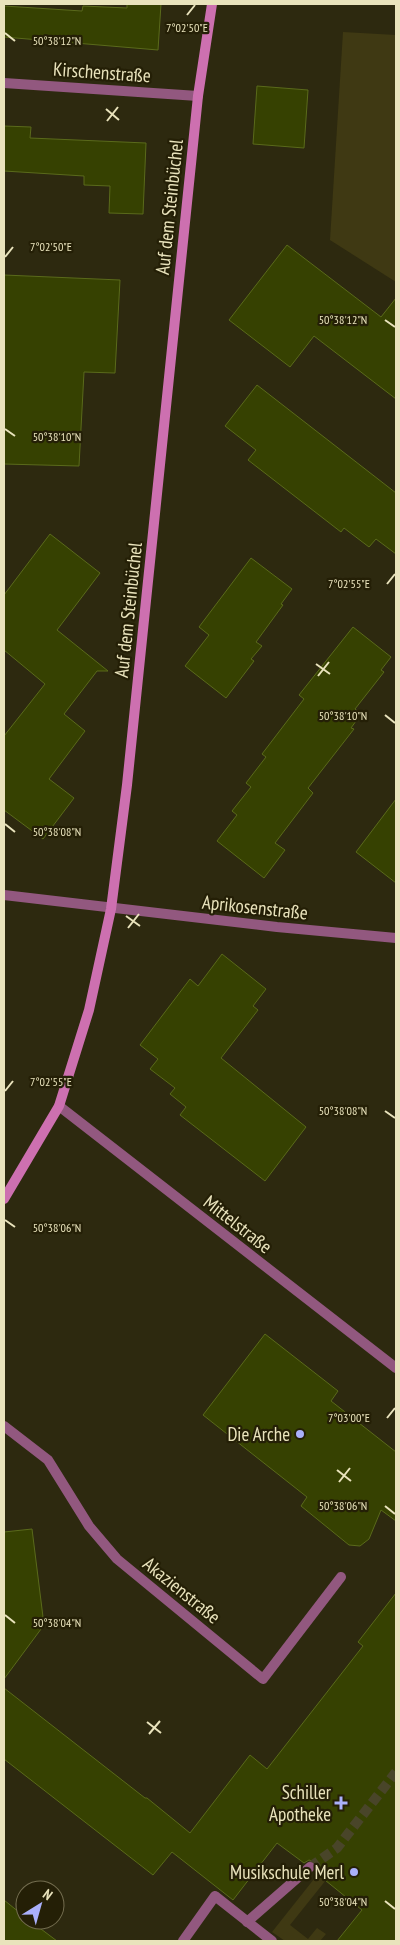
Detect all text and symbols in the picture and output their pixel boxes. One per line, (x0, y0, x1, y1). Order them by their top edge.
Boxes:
text: 7°02'50"E (166, 20, 208, 35)
text: 50°38'12"N (33, 33, 81, 48)
street label: Kirschenstraße (52, 57, 152, 87)
street label: Auf dem Steinbüchel (150, 138, 188, 276)
text: 7°02'50"E (30, 239, 72, 254)
text: 50°38'12"N (319, 312, 367, 327)
text: 50°38'10"N (33, 429, 81, 444)
street label: Auf dem Steinbüchel (109, 541, 147, 679)
text: 7°02'55"E (328, 576, 370, 591)
text: 50°38'10"N (319, 708, 367, 723)
text: 50°38'08"N (33, 824, 81, 839)
street label: Aprikosenstraße (201, 890, 309, 924)
text: 7°02'55"E (30, 1074, 72, 1089)
text: 50°38'08"N (319, 1103, 367, 1118)
street label: Mittelstraße (199, 1190, 277, 1258)
text: 50°38'06"N (33, 1220, 81, 1235)
text: 7°03'00"E (328, 1410, 370, 1425)
place label: Die Arche (227, 1422, 290, 1446)
marker: Die Arche (294, 1428, 306, 1440)
text: 50°38'06"N (319, 1498, 367, 1513)
street label: Akazienstraße (138, 1552, 226, 1629)
text: 50°38'04"N (33, 1615, 81, 1630)
place label: Schiller Apotheke (269, 1780, 332, 1826)
marker: Schiller Apotheke (335, 1797, 347, 1809)
place label: Musikschule Merl (230, 1860, 345, 1884)
marker: Musikschule Merl (348, 1866, 360, 1878)
north arrow (15, 1880, 65, 1930)
text: N (39, 1885, 56, 1904)
text: 50°38'04"N (319, 1894, 367, 1909)

